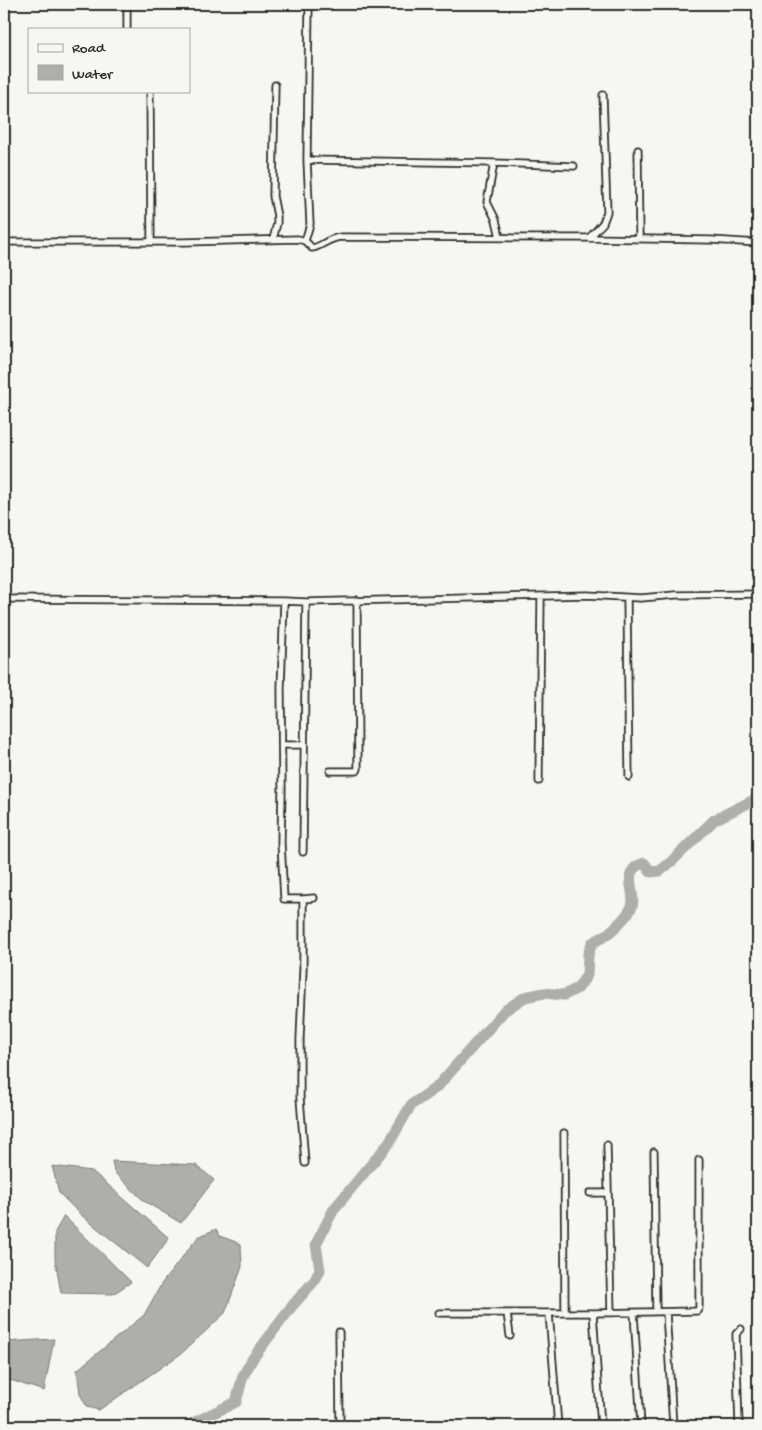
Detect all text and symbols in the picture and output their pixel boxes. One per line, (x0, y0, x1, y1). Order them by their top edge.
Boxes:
legend (28, 28, 190, 92)
text: Road (72, 40, 106, 58)
text: Water (72, 66, 114, 84)

